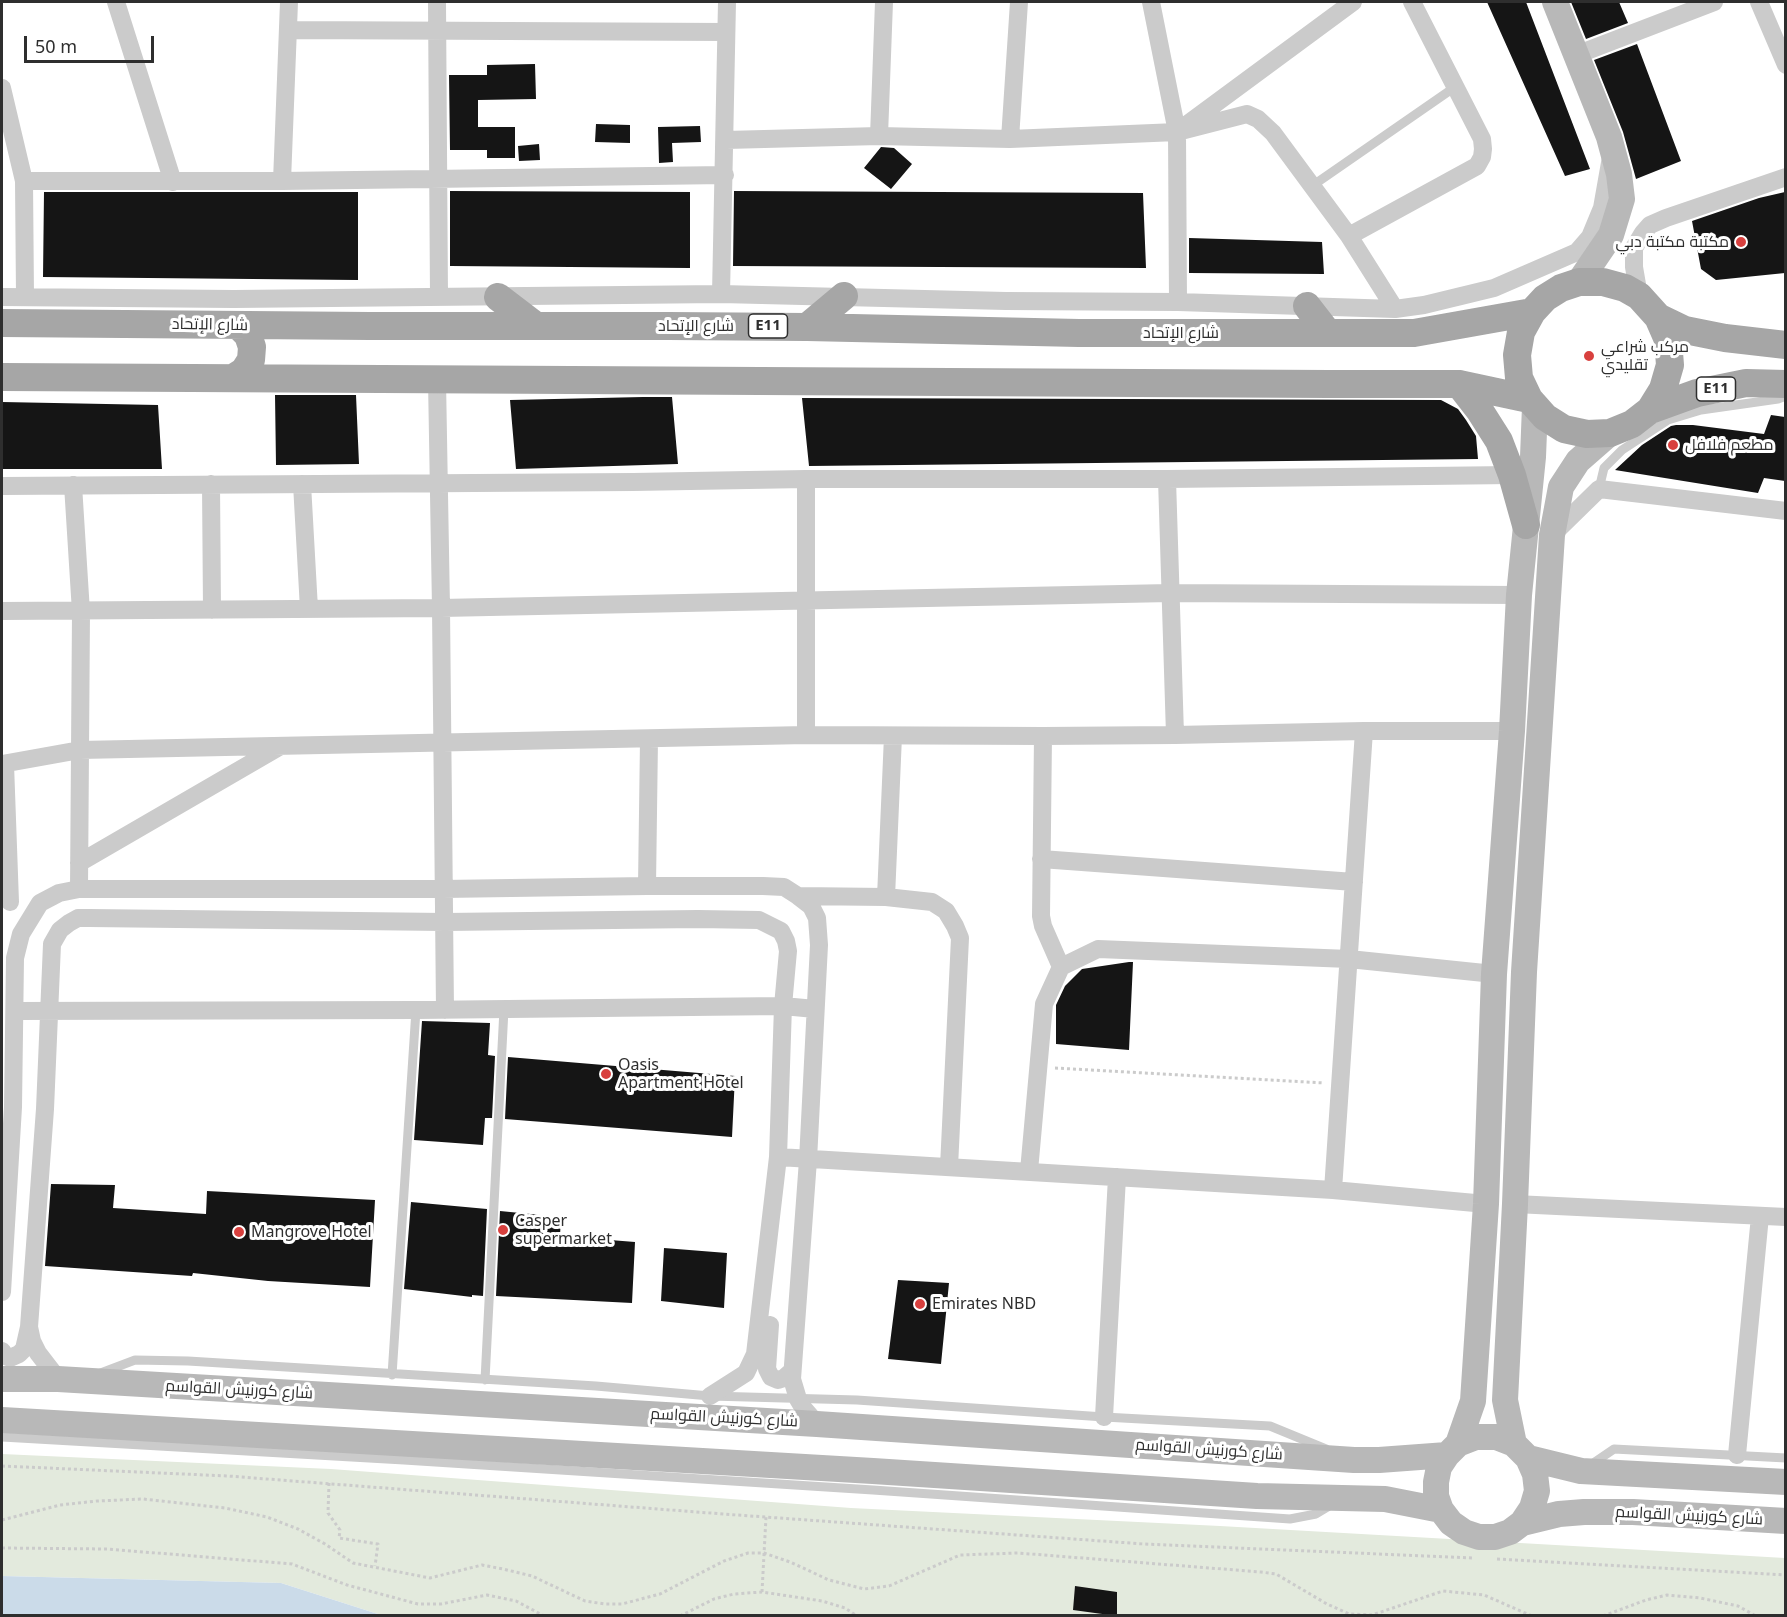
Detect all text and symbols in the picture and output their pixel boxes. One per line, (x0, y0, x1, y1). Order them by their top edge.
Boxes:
scale bar (27, 24, 158, 62)
text: 50 m (35, 34, 77, 58)
place label: مكتبة مكتبة دبي (1616, 232, 1729, 252)
marker: مكتبة مكتبة دبي (1734, 235, 1748, 249)
road number: E11 (748, 314, 788, 338)
street label: شارع الإتحاد (172, 315, 248, 335)
street label: شارع الإتحاد (658, 316, 734, 336)
street label: شارع الإتحاد (1143, 323, 1219, 343)
place label: مركب شراعي تقليدي (1601, 337, 1689, 375)
marker: مركب شراعي تقليدي (1582, 349, 1596, 363)
road number: E11 (1696, 377, 1736, 401)
place label: مطعم فلافل (1685, 435, 1773, 455)
marker: مطعم فلافل (1666, 438, 1680, 452)
place label: Oasis Apartment Hotel (618, 1055, 744, 1093)
marker: Oasis Apartment Hotel (599, 1067, 613, 1081)
place label: Casper supermarket (515, 1211, 612, 1249)
place label: Mangrove Hotel (251, 1222, 372, 1242)
marker: Casper supermarket (496, 1223, 510, 1237)
marker: Mangrove Hotel (232, 1225, 246, 1239)
place label: Emirates NBD (932, 1294, 1036, 1314)
marker: Emirates NBD (913, 1297, 927, 1311)
street label: شارع كورنيش القواسم (165, 1377, 313, 1403)
street label: شارع كورنيش القواسم (650, 1405, 798, 1431)
street label: شارع كورنيش القواسم (1135, 1435, 1283, 1465)
street label: شارع كورنيش القواسم (1615, 1503, 1763, 1529)

